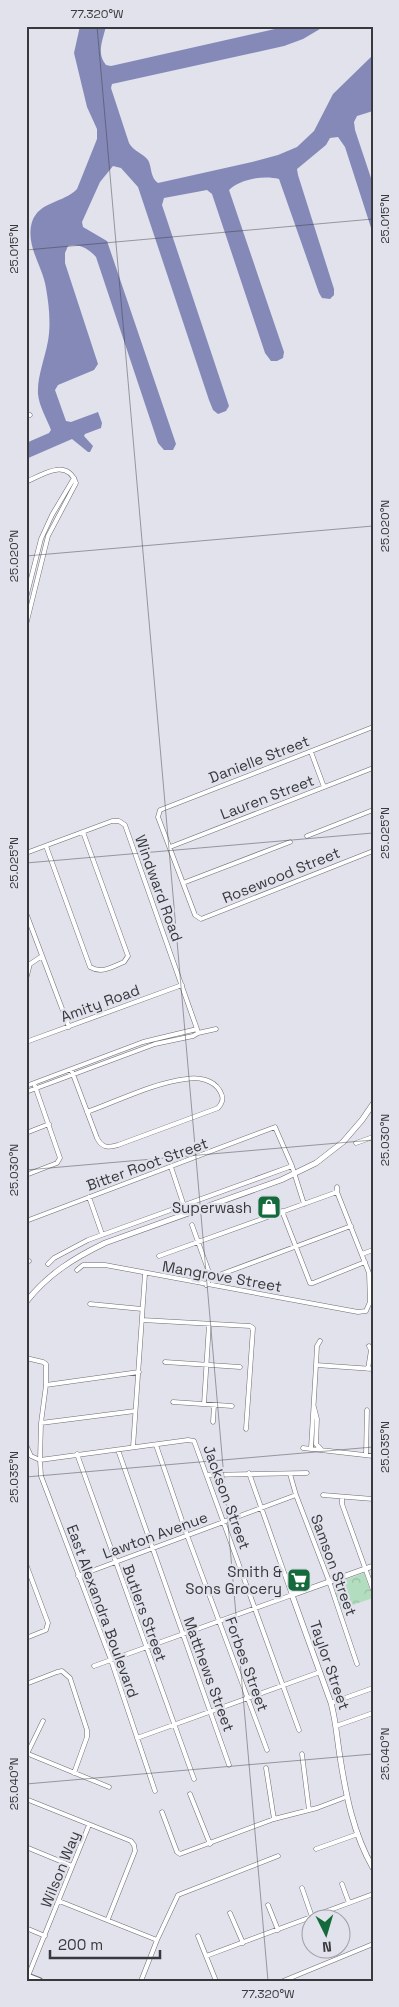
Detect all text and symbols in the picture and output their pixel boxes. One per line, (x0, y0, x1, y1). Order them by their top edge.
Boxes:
text: 77.320°W (70, 6, 124, 22)
text: 25.015°N (377, 194, 393, 244)
text: 25.015°N (6, 224, 22, 274)
text: 25.020°N (377, 500, 393, 552)
text: 25.020°N (6, 530, 22, 582)
street label: Danielle Street (206, 731, 312, 787)
street label: Lauren Street (217, 770, 317, 824)
text: 25.025°N (377, 807, 393, 859)
street label: Windward Road (131, 832, 187, 944)
text: 25.025°N (6, 837, 22, 889)
street label: Rosewood Street (219, 843, 343, 907)
street label: Amity Road (58, 980, 142, 1026)
text: 25.030°N (377, 1114, 393, 1166)
street label: Bitter Root Street (84, 1133, 210, 1195)
text: 25.030°N (6, 1144, 22, 1196)
shop icon: Superwash (256, 1194, 282, 1220)
place label: Superwash (172, 1198, 252, 1217)
street label: Mangrove Street (161, 1256, 283, 1296)
text: 25.035°N (377, 1421, 393, 1473)
street label: Jackson Street (199, 1442, 255, 1552)
text: 25.035°N (6, 1451, 22, 1503)
street label: Lawton Avenue (100, 1507, 210, 1563)
street label: Samson Street (307, 1512, 361, 1619)
street label: East Alexandra Boulevard (63, 1522, 143, 1700)
street label: Butlers Street (119, 1562, 171, 1664)
place label: Smith & Sons Grocery (185, 1562, 282, 1598)
supermarket icon: Smith & Sons Grocery (286, 1567, 312, 1593)
street label: Matthews Street (179, 1614, 239, 1734)
street label: Forbes Street (221, 1614, 273, 1714)
street label: Taylor Street (306, 1618, 354, 1712)
text: 25.040°N (377, 1728, 393, 1780)
text: 25.040°N (6, 1758, 22, 1810)
street label: Wilson Way (36, 1828, 84, 1910)
north arrow (302, 1910, 352, 1960)
scale bar (50, 1927, 160, 1959)
text: 200 m (58, 1935, 103, 1954)
text: N (322, 1938, 333, 1956)
text: 77.320°W (241, 1986, 295, 2002)

